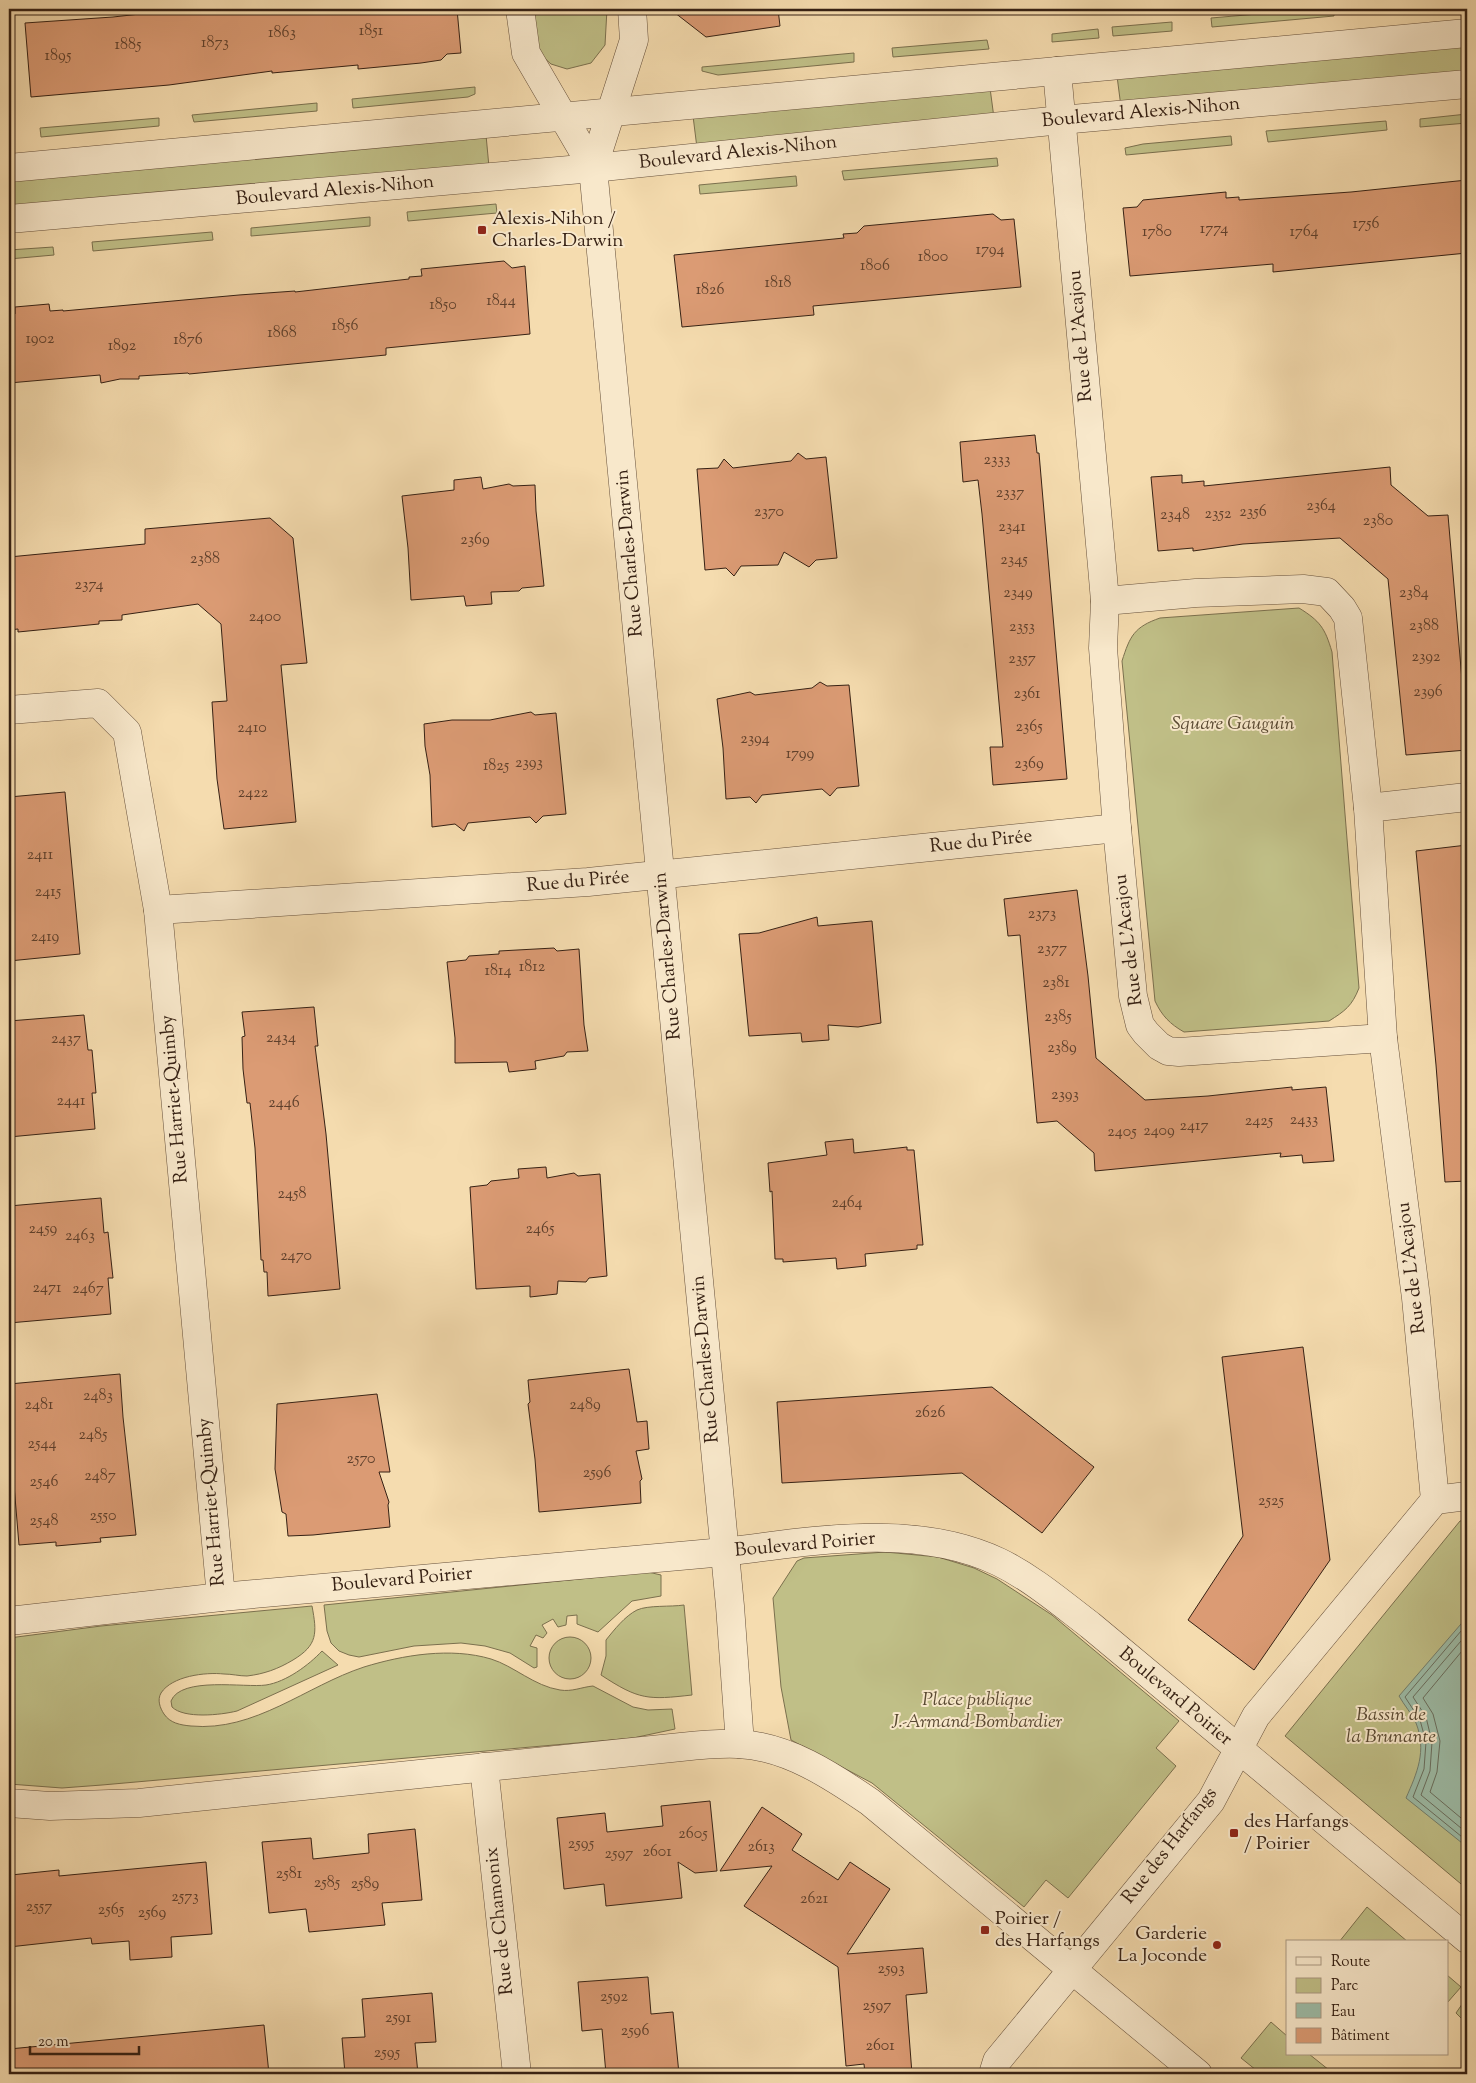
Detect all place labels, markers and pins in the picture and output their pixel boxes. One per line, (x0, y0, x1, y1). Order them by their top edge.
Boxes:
place label: Alexis-Nihon / Charles-Darwin (492, 206, 623, 255)
marker: Alexis-Nihon / Charles-Darwin (476, 224, 488, 236)
place label: des Harfangs / Poirier (1244, 1809, 1349, 1858)
marker: des Harfangs / Poirier (1228, 1827, 1240, 1839)
place label: Poirier / des Harfangs (995, 1906, 1100, 1955)
place label: Garderie La Joconde (1117, 1921, 1207, 1970)
marker: Poirier / des Harfangs (979, 1924, 991, 1936)
marker: Garderie La Joconde (1211, 1939, 1223, 1951)

